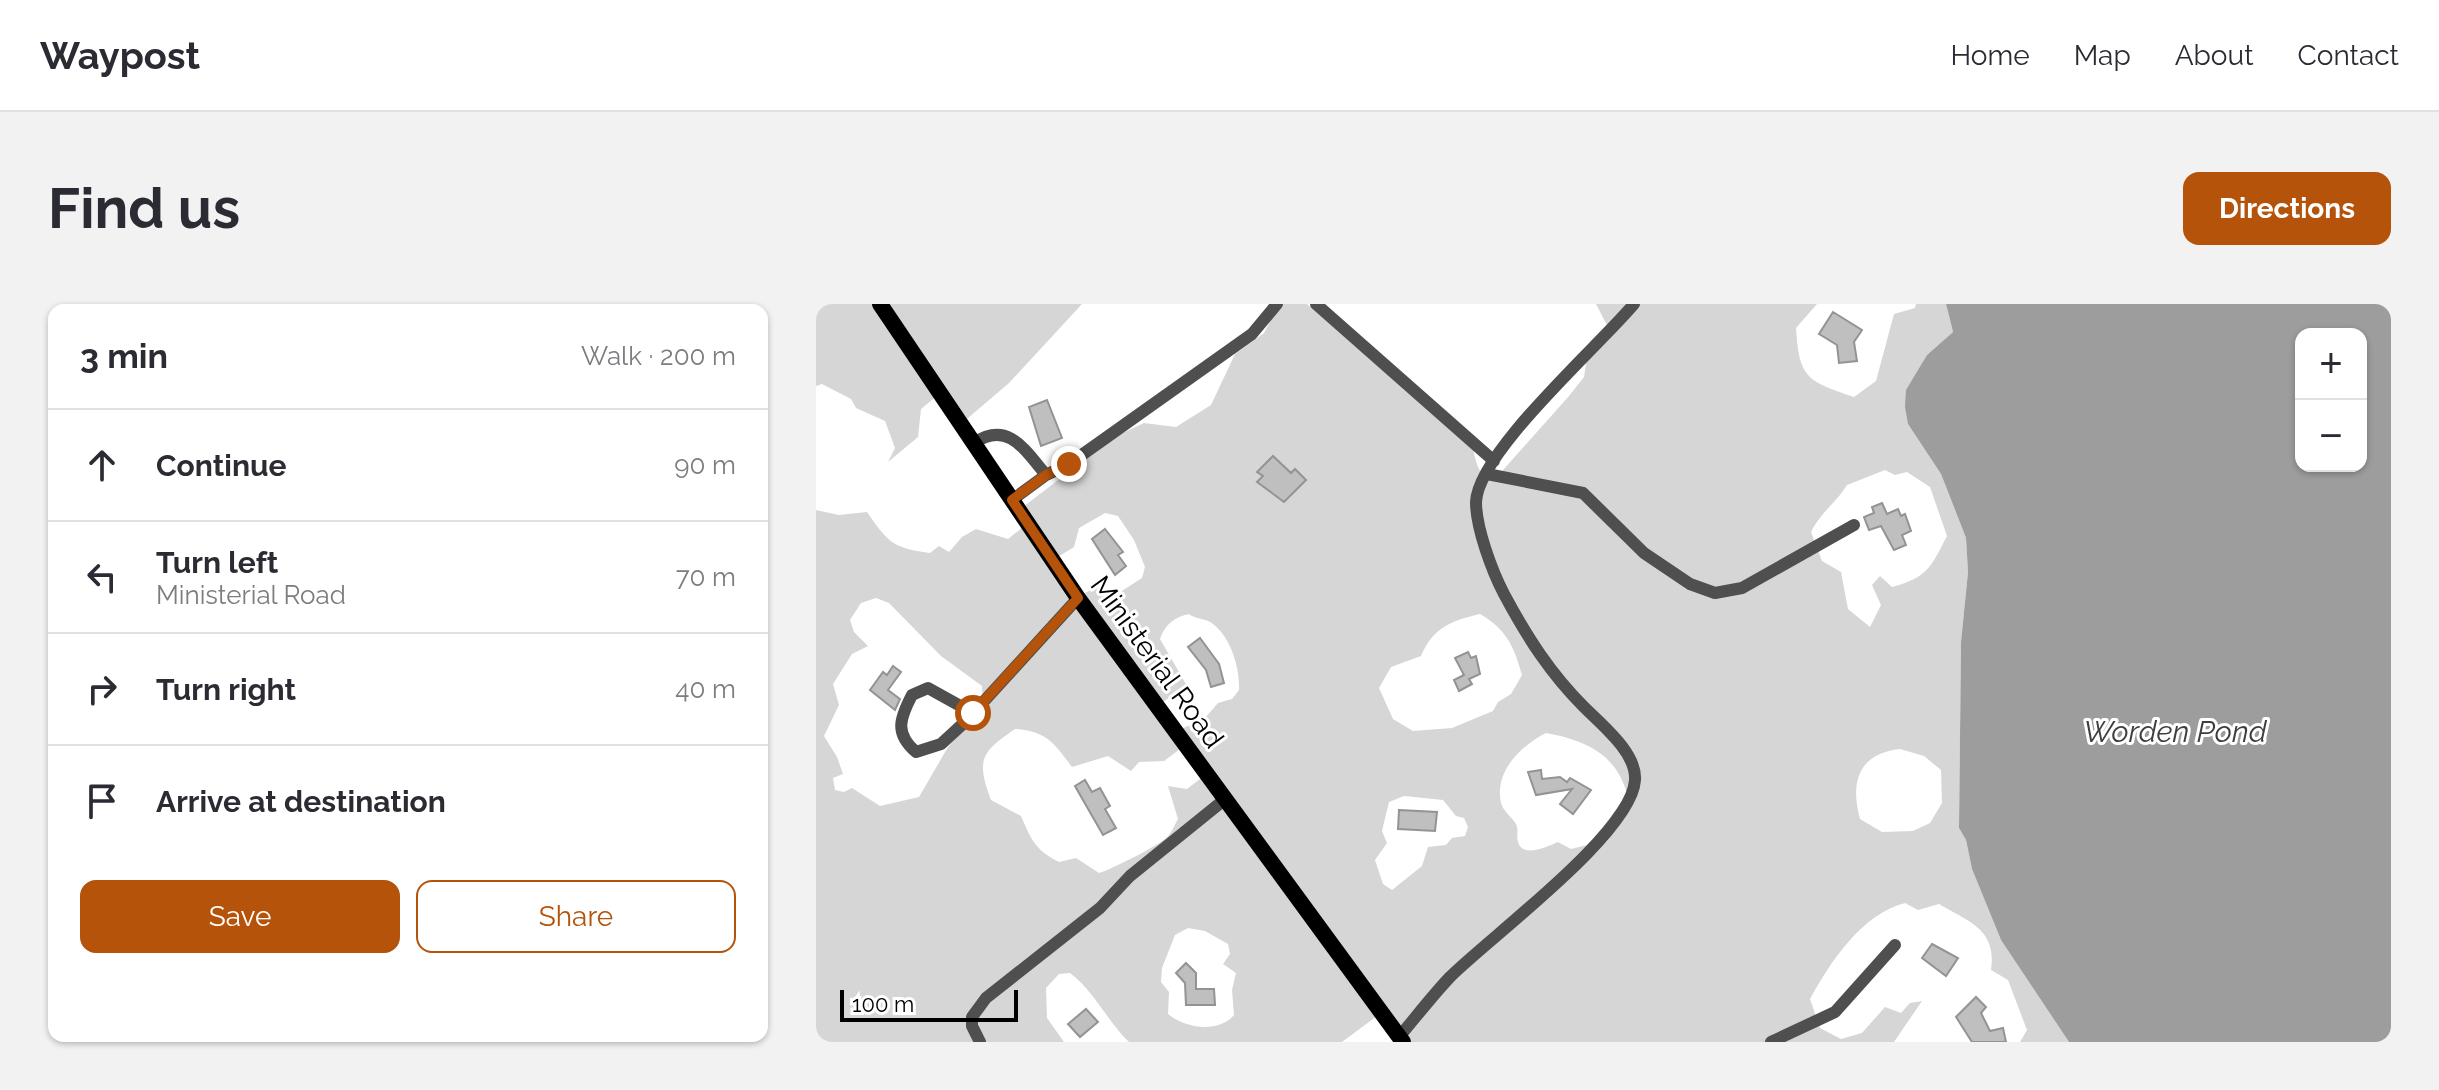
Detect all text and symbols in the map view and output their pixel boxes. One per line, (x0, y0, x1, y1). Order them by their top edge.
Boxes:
text: Waypost (40, 33, 200, 78)
text: Home (1950, 39, 2030, 72)
text: Map (2074, 39, 2131, 72)
text: About (2175, 39, 2254, 72)
text: Contact (2298, 39, 2399, 72)
button: Directions (2183, 172, 2391, 245)
text: Find us (48, 175, 240, 241)
map controls (2295, 328, 2367, 472)
button: + (2295, 328, 2367, 400)
text: 3 min (80, 336, 168, 376)
text: Walk · 200 m (581, 341, 736, 371)
button: − (2295, 400, 2367, 472)
icon: ahead (80, 443, 124, 487)
route end (1051, 446, 1087, 482)
text: Continue (156, 448, 287, 483)
text: 90 m (674, 450, 736, 480)
text: Turn left (156, 545, 278, 580)
icon: left (80, 555, 124, 599)
text: 70 m (676, 562, 736, 592)
street label: Ministerial Road (1084, 570, 1230, 754)
text: Ministerial Road (156, 580, 346, 610)
icon: right (80, 667, 124, 711)
text: Turn right (156, 672, 296, 707)
text: 40 m (675, 674, 736, 704)
route start (955, 695, 991, 731)
water label: Worden Pond (2083, 714, 2268, 749)
icon: arrive (80, 779, 124, 823)
text: Arrive at destination (156, 784, 446, 819)
button: Save (80, 880, 400, 953)
button: Share (416, 880, 736, 953)
scale bar (840, 986, 1018, 1022)
text: 100 m (852, 991, 914, 1017)

